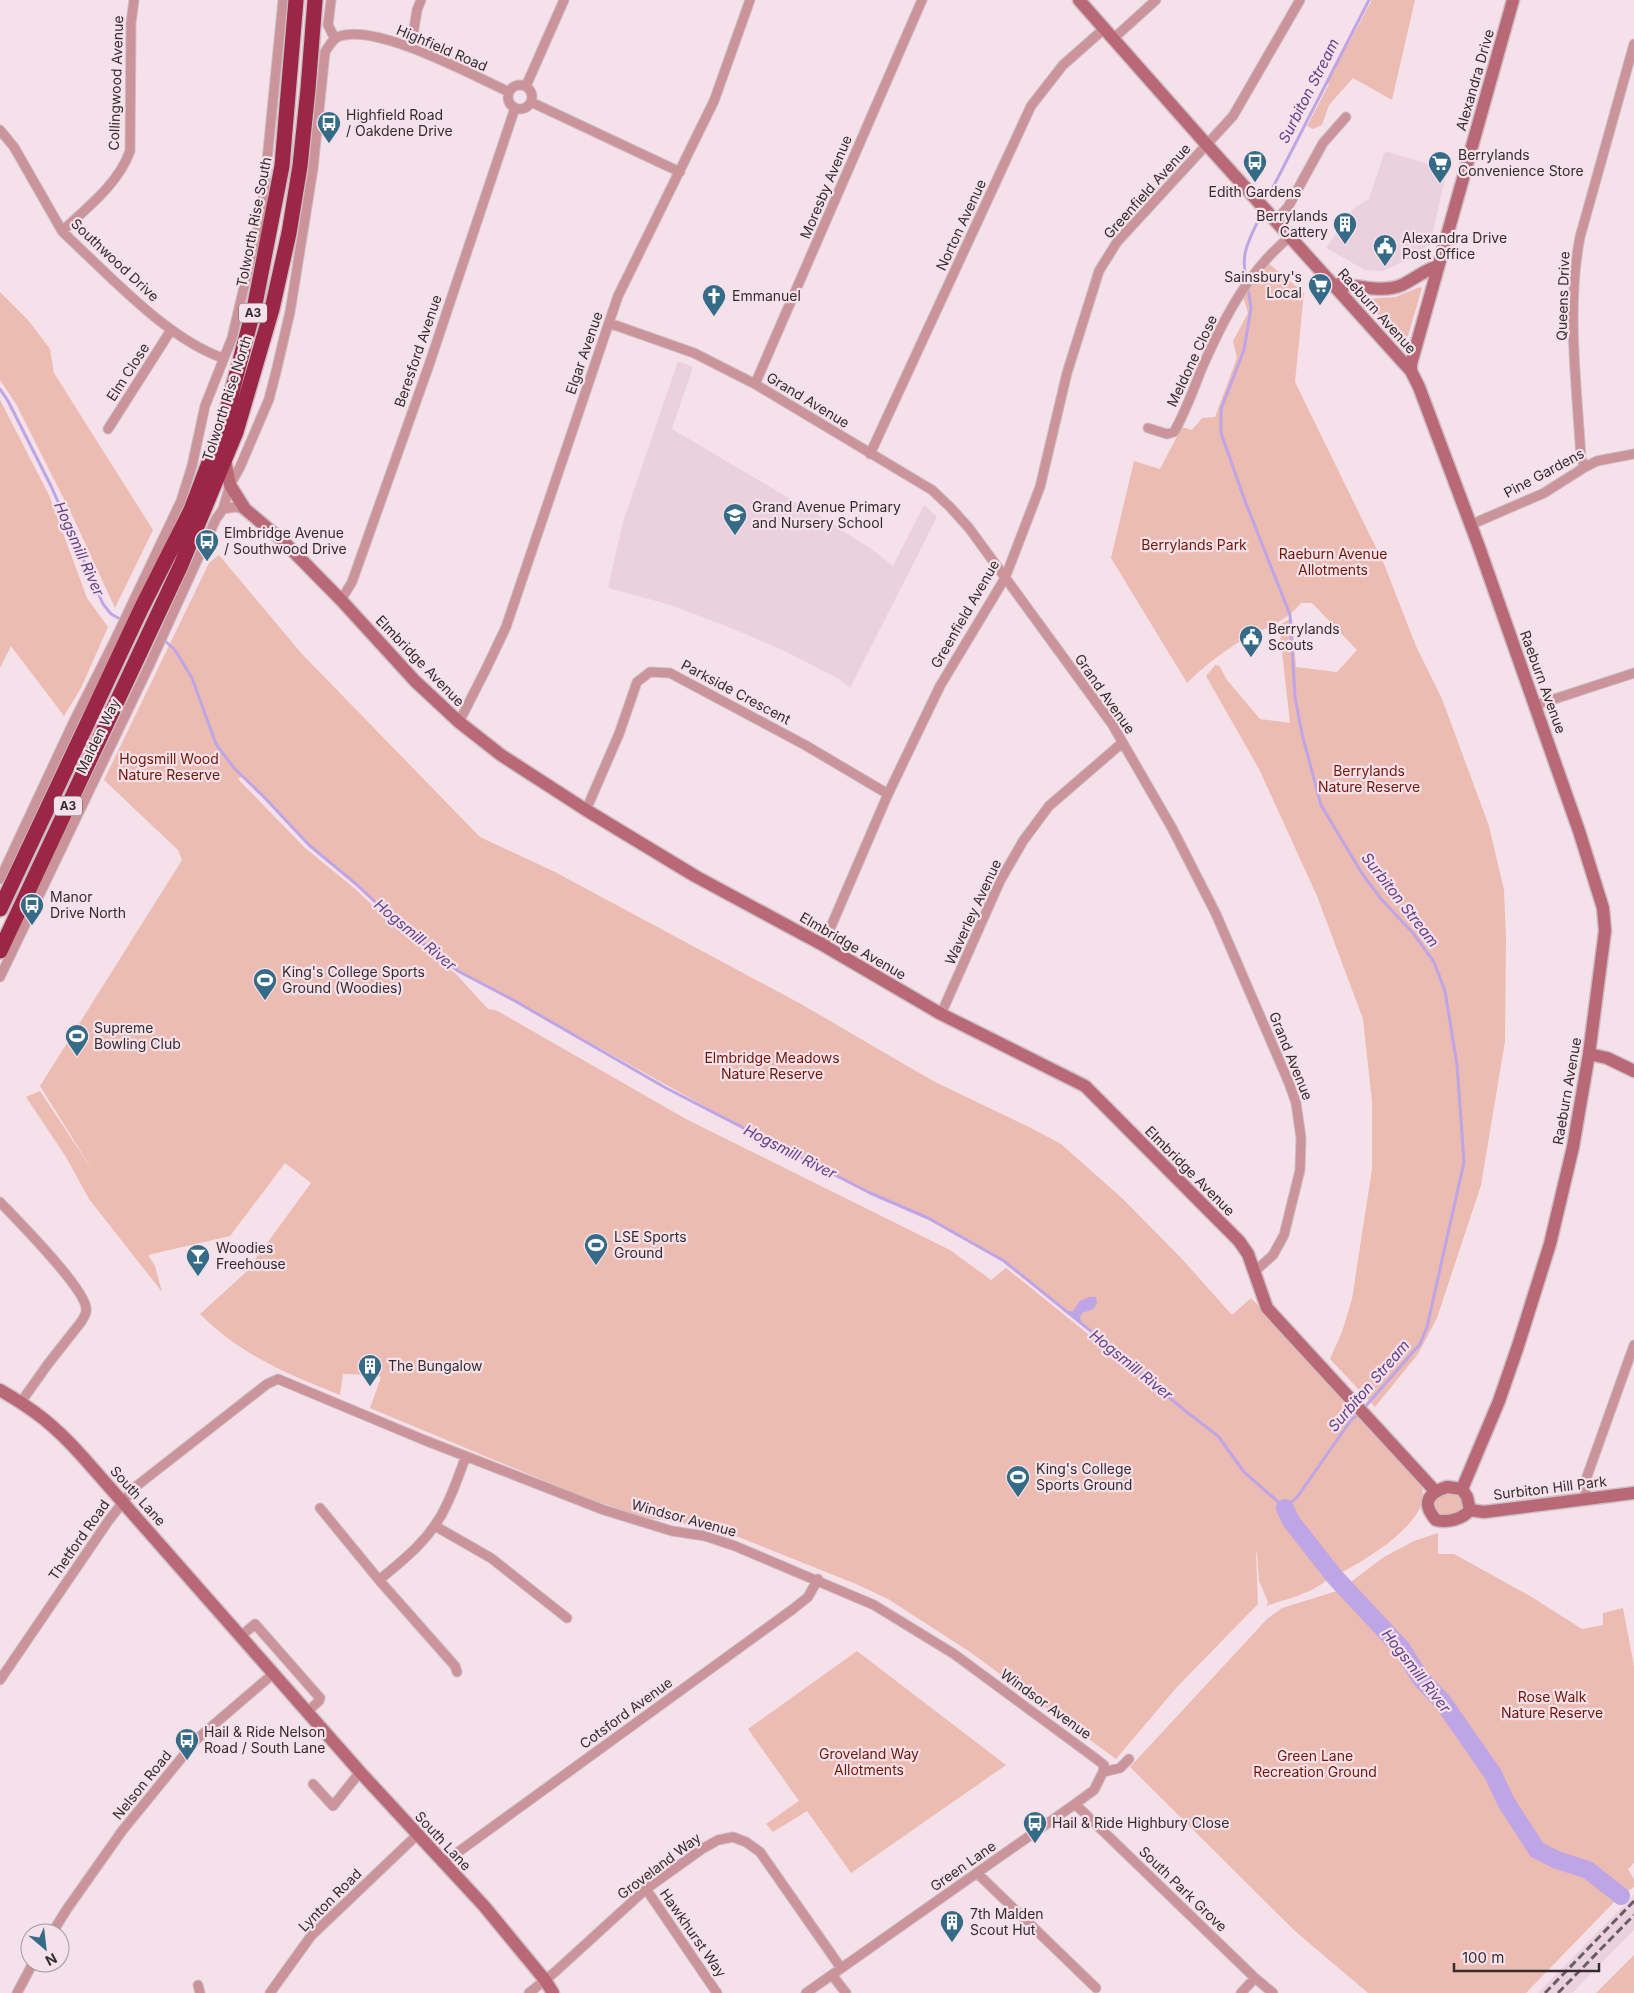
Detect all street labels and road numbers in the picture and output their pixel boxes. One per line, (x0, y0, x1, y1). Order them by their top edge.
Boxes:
street label: Collingwood Avenue (105, 15, 126, 151)
street label: Highfield Road (394, 21, 490, 74)
street label: Alexandra Drive (1452, 27, 1497, 133)
street label: Moresby Avenue (796, 132, 855, 241)
street label: Greenfield Avenue (1100, 140, 1194, 242)
street label: Tolworth Rise South (233, 155, 274, 288)
street label: Norton Avenue (932, 176, 989, 273)
street label: Southwood Drive (68, 215, 163, 305)
street label: Queens Drive (1552, 251, 1573, 341)
street label: Raeburn Avenue (1335, 265, 1420, 357)
street label: Beresford Avenue (390, 292, 445, 409)
road number: A3 (239, 304, 267, 322)
street label: Elgar Avenue (561, 309, 606, 397)
street label: Meldone Close (1163, 312, 1220, 409)
street label: Tolworth Rise North (198, 333, 255, 463)
street label: Elm Close (103, 340, 153, 404)
street label: Grand Avenue (764, 368, 853, 431)
street label: Pine Gardens (1501, 444, 1587, 501)
street label: Greenfield Avenue (927, 557, 1002, 671)
street label: Elmbridge Avenue (373, 612, 468, 710)
street label: Raeburn Avenue (1517, 628, 1570, 736)
street label: Grand Avenue (1072, 651, 1139, 737)
street label: Parkside Crescent (679, 656, 794, 728)
street label: Malden Way (72, 695, 123, 776)
road number: A3 (54, 796, 82, 816)
street label: Waverley Avenue (941, 856, 1004, 967)
street label: Elmbridge Avenue (797, 908, 909, 983)
street label: Grand Avenue (1266, 1009, 1317, 1102)
street label: Raeburn Avenue (1549, 1036, 1584, 1146)
street label: Elmbridge Avenue (1142, 1122, 1239, 1219)
street label: South Lane (107, 1462, 170, 1529)
street label: Surbiton Hill Park (1492, 1472, 1608, 1503)
street label: Windsor Avenue (630, 1495, 739, 1540)
street label: Thetford Road (45, 1496, 113, 1583)
street label: Windsor Avenue (998, 1665, 1095, 1742)
street label: Cotsford Avenue (576, 1673, 675, 1752)
street label: Nelson Road (109, 1747, 175, 1823)
street label: South Lane (412, 1808, 475, 1874)
street label: Groveland Way (614, 1829, 704, 1902)
street label: Green Lane (927, 1837, 999, 1894)
street label: South Park Grove (1136, 1842, 1231, 1935)
street label: Lynton Road (295, 1865, 365, 1935)
street label: Hawkhurst Way (657, 1885, 730, 1980)

